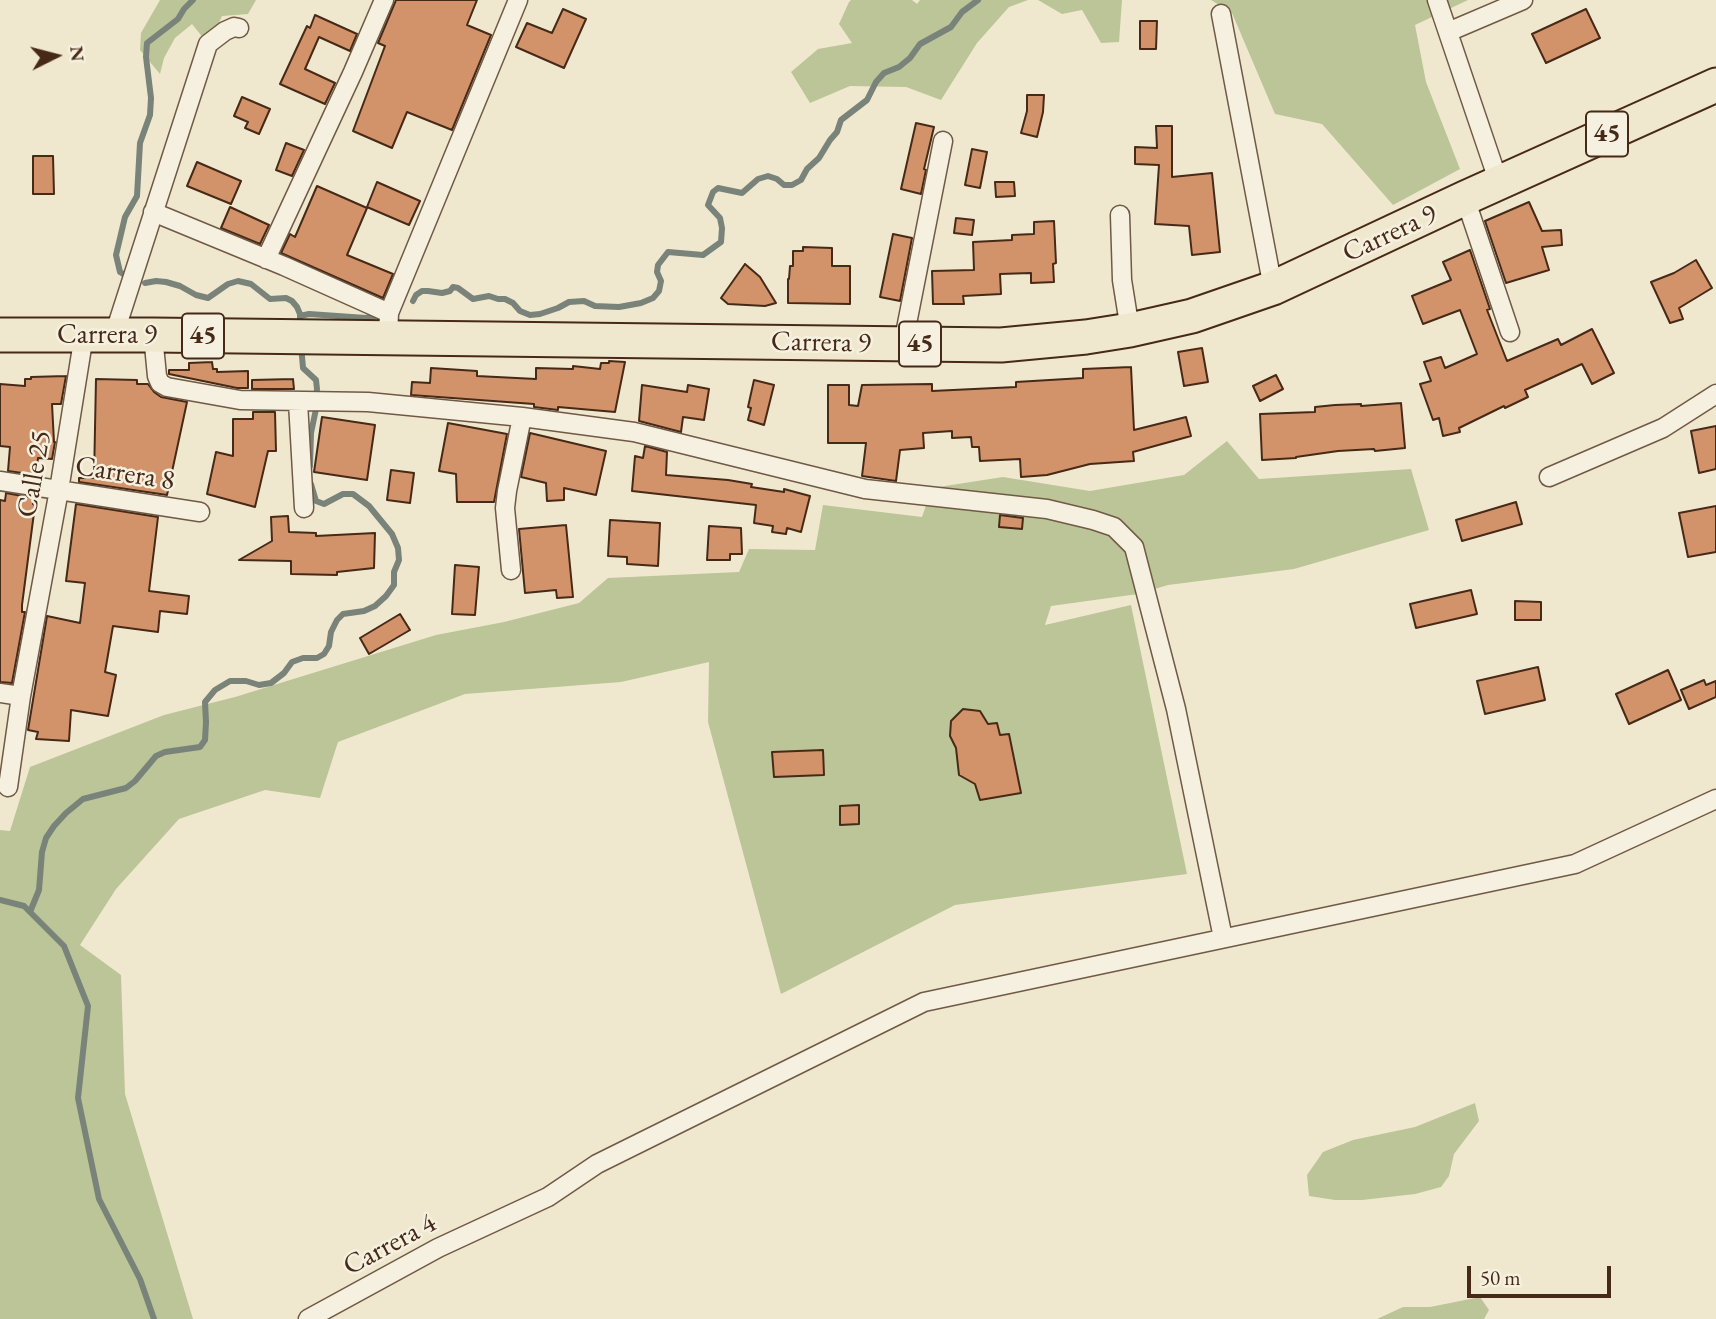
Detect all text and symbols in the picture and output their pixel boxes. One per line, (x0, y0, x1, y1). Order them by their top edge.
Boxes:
north arrow (21, 21, 91, 91)
text: N (64, 45, 91, 63)
road number: 45 (1586, 111, 1628, 156)
street label: Carrera 9 (1337, 198, 1443, 270)
road number: 45 (182, 314, 224, 358)
street label: Carrera 9 (57, 318, 157, 352)
road number: 45 (899, 322, 941, 366)
street label: Carrera 9 (771, 325, 871, 361)
street label: Calle 25 (11, 428, 59, 520)
street label: Carrera 8 (73, 450, 177, 498)
street label: Carrera 4 (338, 1207, 442, 1283)
scale bar (1471, 1252, 1614, 1296)
text: 50 m (1480, 1264, 1521, 1291)

